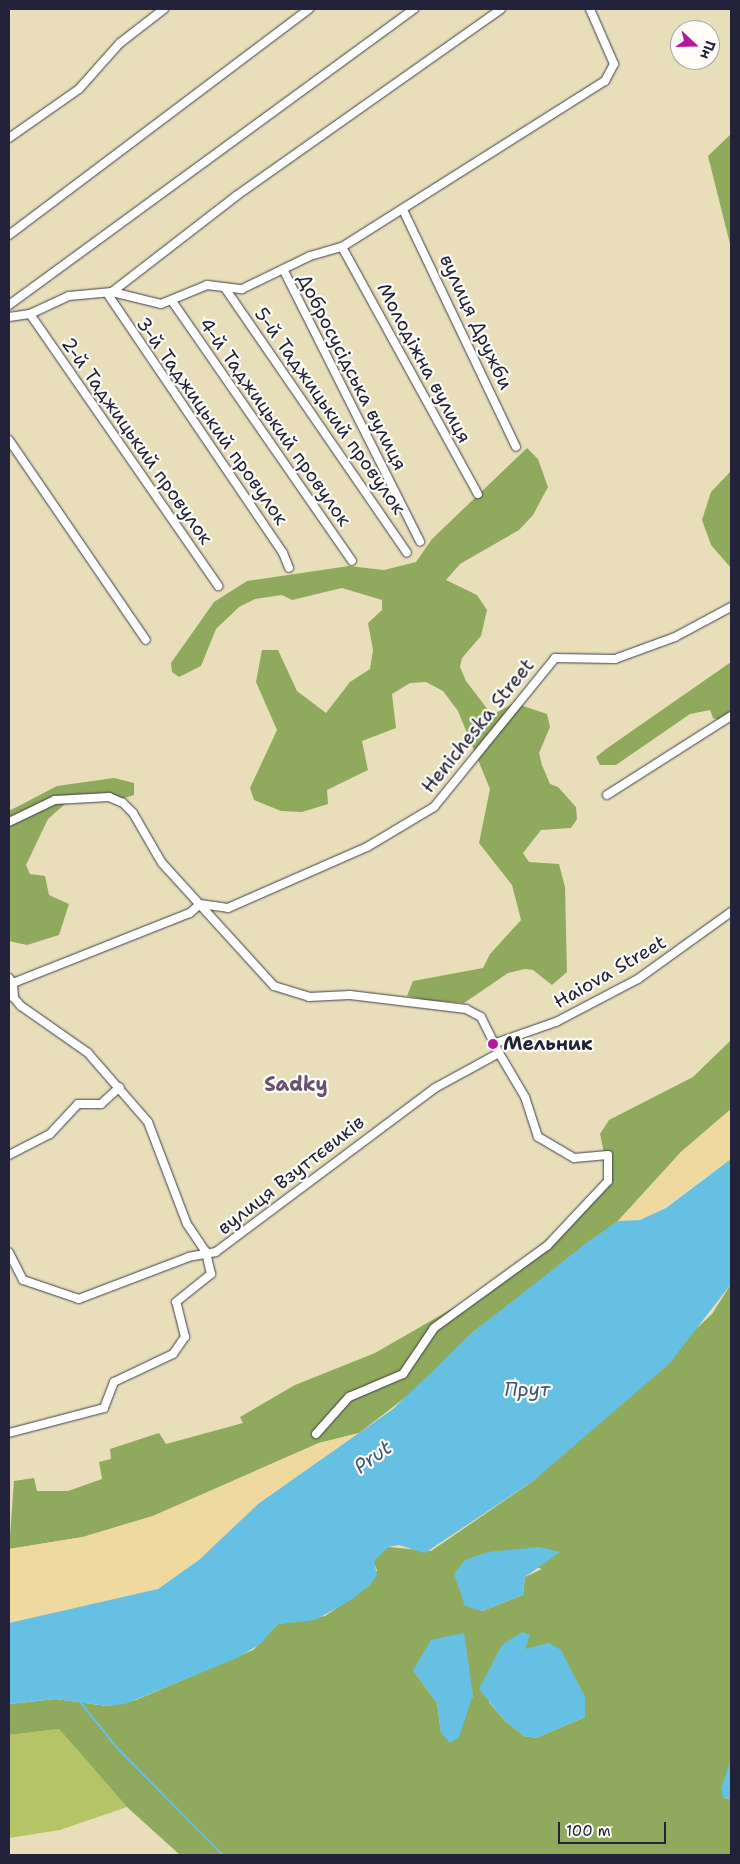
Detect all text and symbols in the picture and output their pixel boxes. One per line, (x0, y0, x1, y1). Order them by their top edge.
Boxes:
north arrow (670, 20, 720, 70)
text: Пн (696, 38, 720, 62)
street label: вулиця Дружби (435, 251, 517, 393)
street label: Добросусідська вулиця (292, 270, 412, 474)
street label: Молодіжна вулиця (372, 279, 476, 447)
street label: 5-й Таджицький провулок (250, 303, 410, 519)
street label: 3-й Таджицький провулок (131, 313, 293, 529)
street label: 4-й Таджицький провулок (194, 313, 356, 531)
street label: 2-й Таджицький провулок (57, 333, 217, 549)
street label: Henicheska Street (417, 654, 539, 798)
street label: Haiova Street (550, 931, 670, 1013)
place label: Мельник (503, 1033, 593, 1055)
marker: Мельник (487, 1038, 499, 1050)
district label: Sadky (264, 1072, 328, 1096)
street label: вулиця Взуттєвиків (213, 1111, 369, 1239)
water label: Прут (504, 1377, 550, 1401)
water label: Prut (349, 1435, 397, 1479)
scale bar (560, 1812, 668, 1844)
text: 100 m (566, 1821, 611, 1841)

